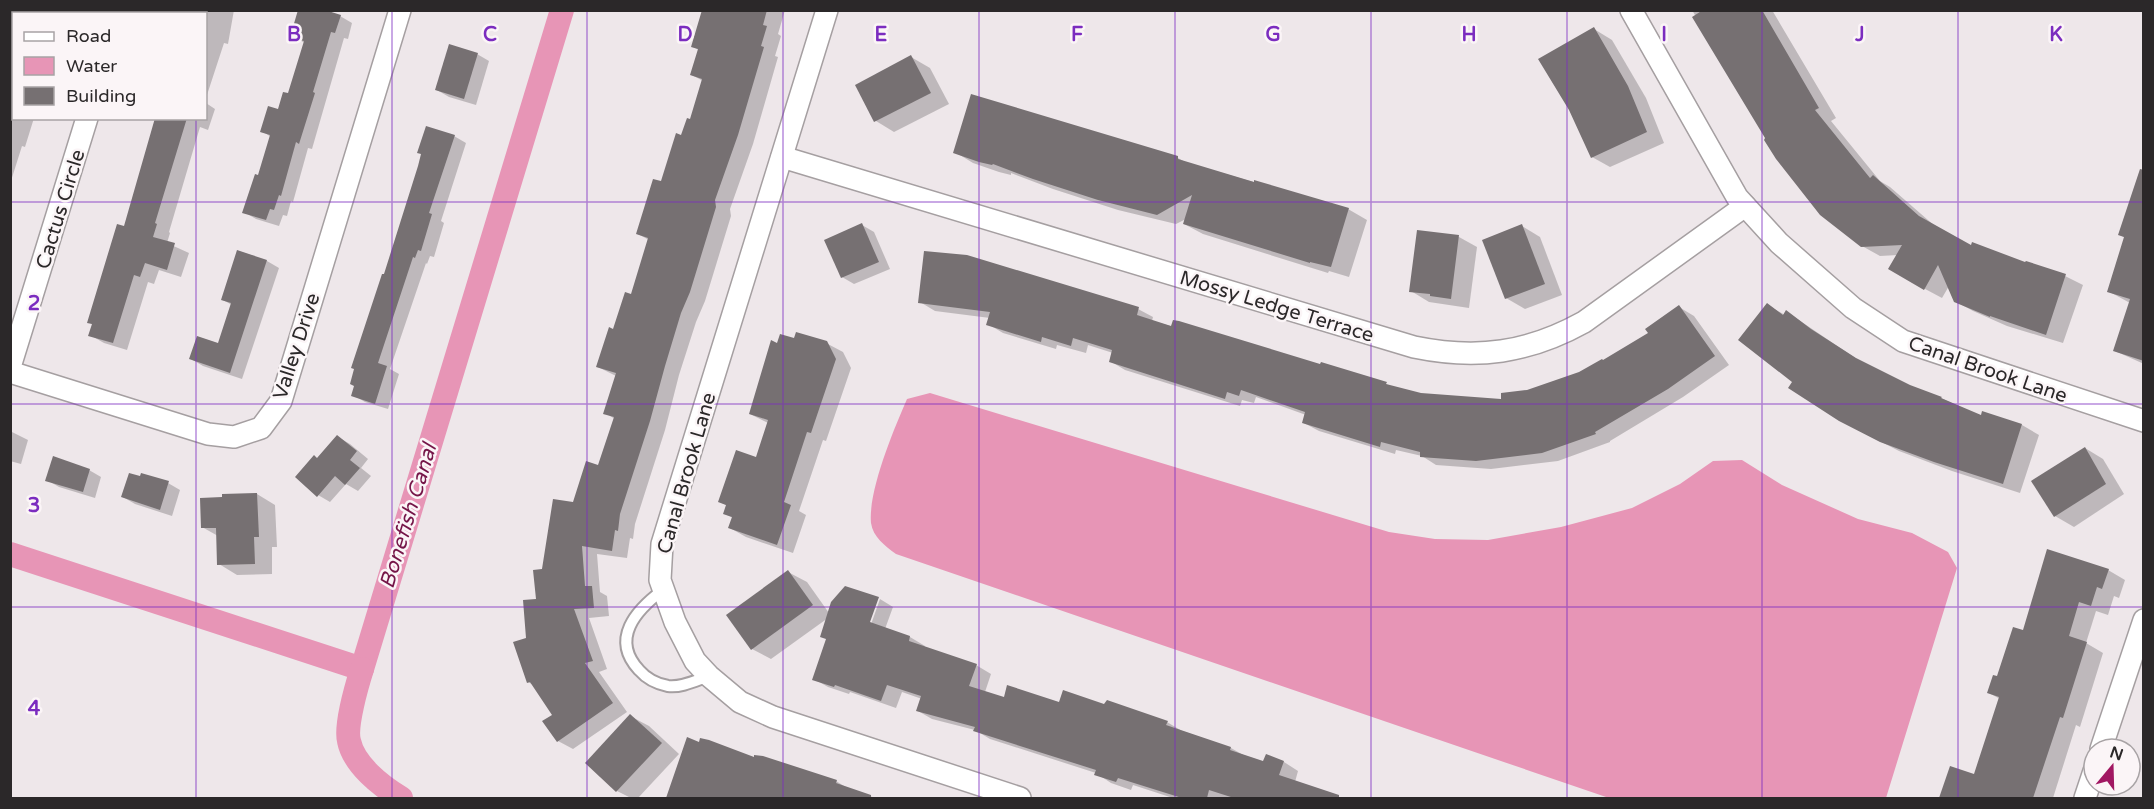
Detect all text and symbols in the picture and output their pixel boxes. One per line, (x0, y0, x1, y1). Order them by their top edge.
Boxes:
legend (12, 12, 207, 120)
text: B (287, 23, 301, 47)
text: C (483, 23, 497, 47)
text: D (677, 23, 693, 47)
text: E (875, 23, 888, 47)
text: F (1071, 23, 1083, 47)
text: G (1265, 23, 1281, 47)
text: H (1461, 23, 1477, 47)
text: I (1661, 23, 1667, 47)
text: J (1854, 23, 1865, 47)
text: K (2049, 23, 2063, 47)
text: Road (66, 25, 111, 47)
text: Water (66, 55, 117, 77)
text: Building (66, 85, 136, 107)
street label: Cactus Circle (31, 147, 91, 272)
street label: Mossy Ledge Terrace (1177, 266, 1377, 348)
street label: Valley Drive (268, 290, 325, 403)
text: 2 (28, 292, 40, 316)
street label: Canal Brook Lane (1905, 331, 2070, 408)
street label: Canal Brook Lane (652, 390, 721, 557)
water label: Bonefish Canal (375, 438, 443, 591)
text: 3 (28, 494, 40, 518)
text: 4 (28, 697, 41, 721)
north arrow (2082, 737, 2142, 797)
text: N (2107, 742, 2126, 765)

